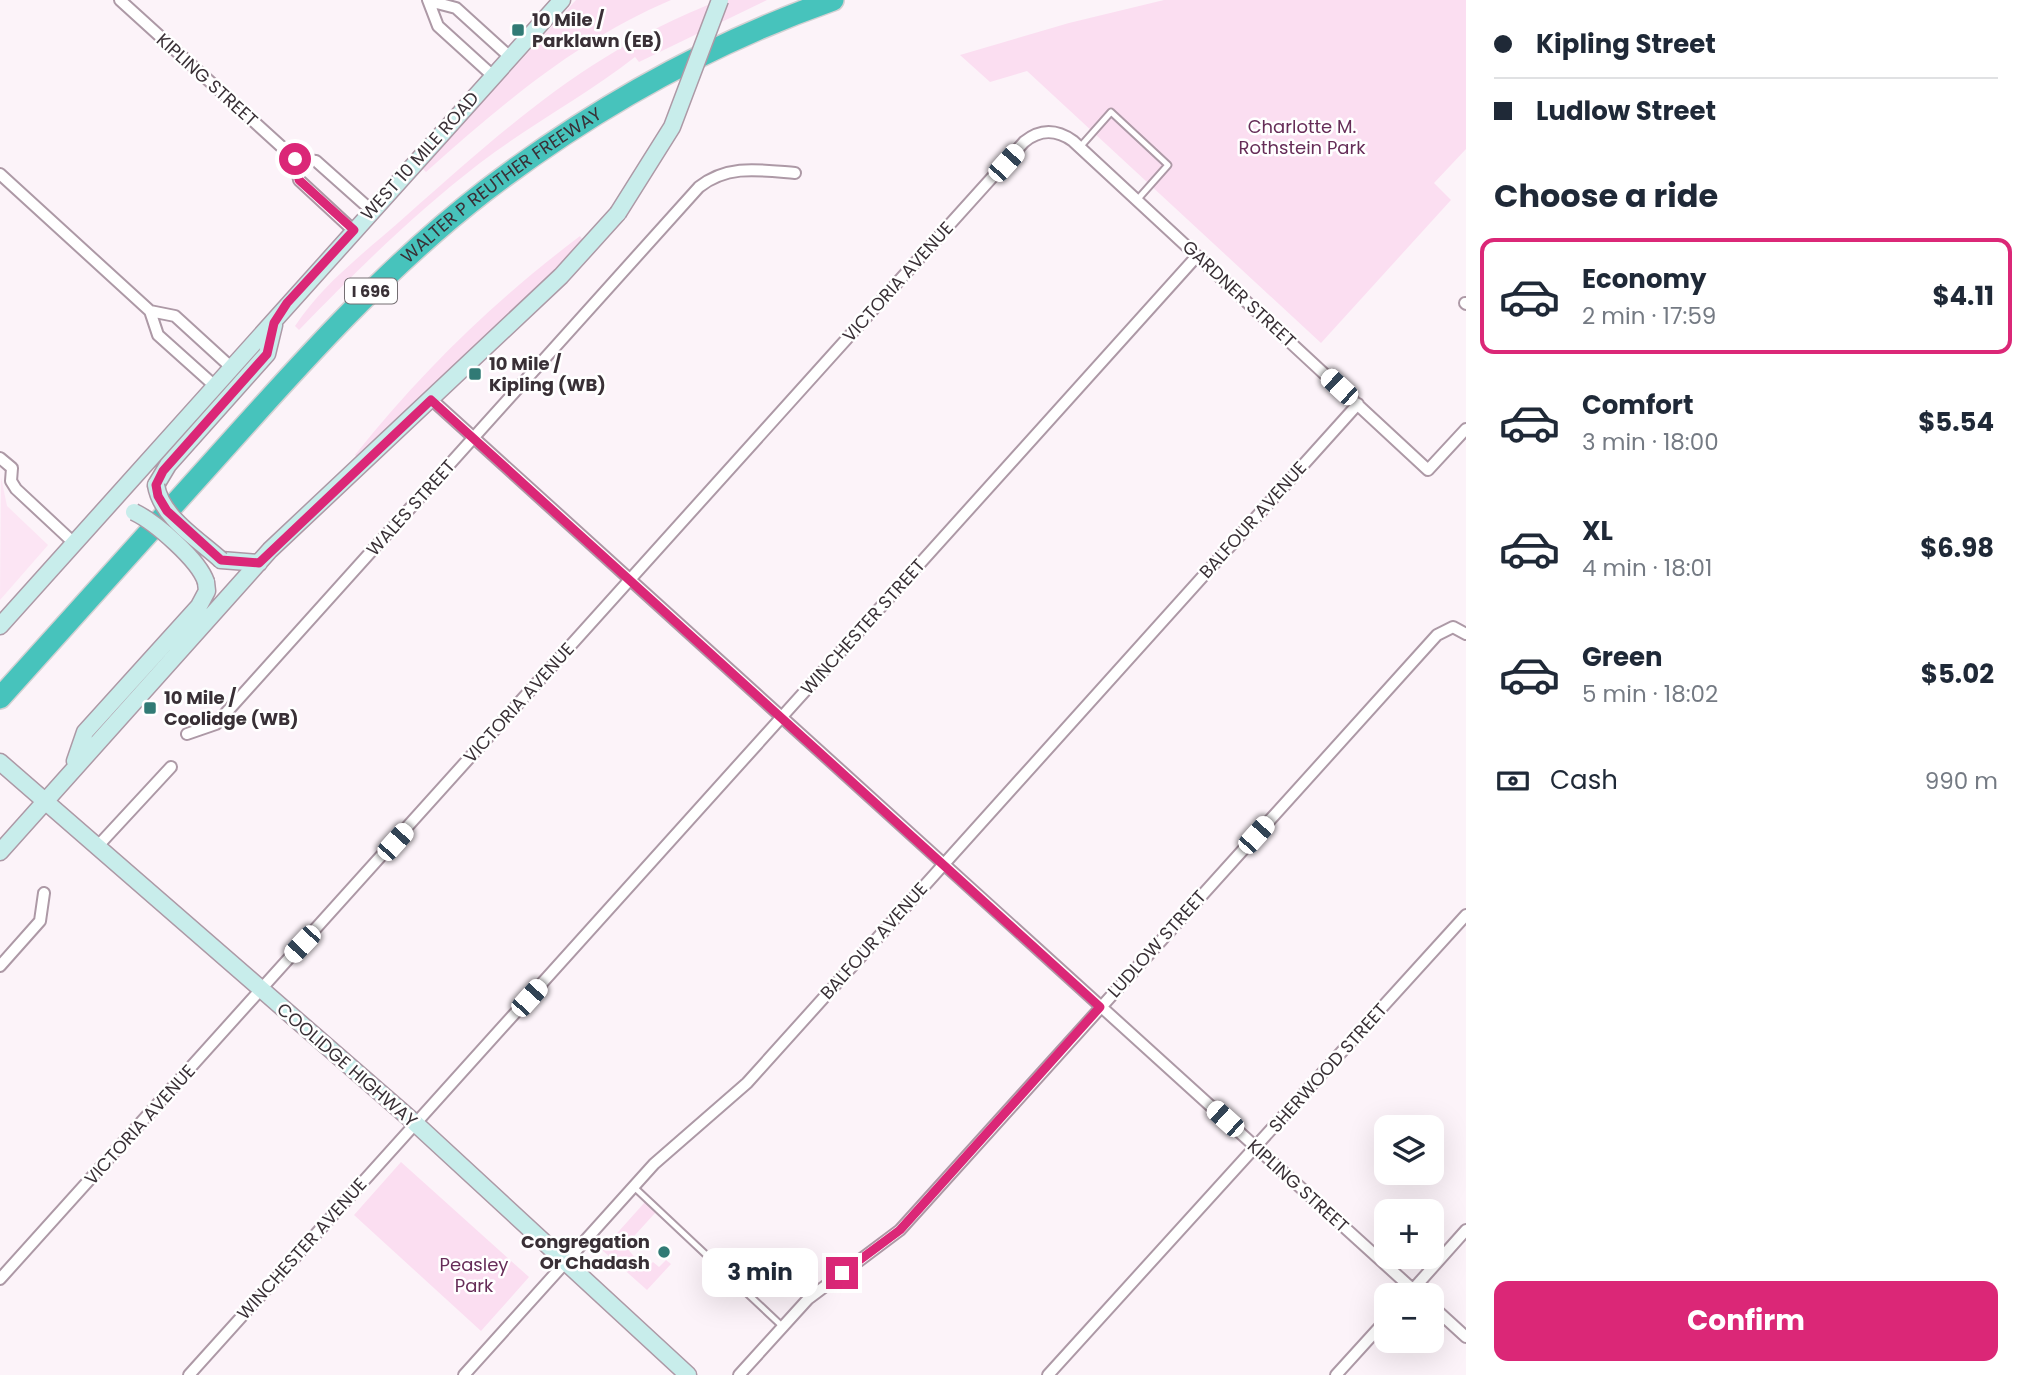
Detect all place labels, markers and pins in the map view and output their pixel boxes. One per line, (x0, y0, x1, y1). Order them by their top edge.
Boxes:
place label: 10 Mile / Parklawn (EB) (532, 7, 662, 53)
marker: 10 Mile / Parklawn (EB) (510, 22, 526, 38)
place label: 10 Mile / Kipling (WB) (489, 351, 606, 397)
marker: 10 Mile / Kipling (WB) (467, 366, 483, 382)
place label: 10 Mile / Coolidge (WB) (164, 685, 299, 731)
marker: 10 Mile / Coolidge (WB) (142, 700, 158, 716)
place label: Congregation Or Chadash (521, 1229, 650, 1275)
marker: Congregation Or Chadash (656, 1244, 672, 1260)

